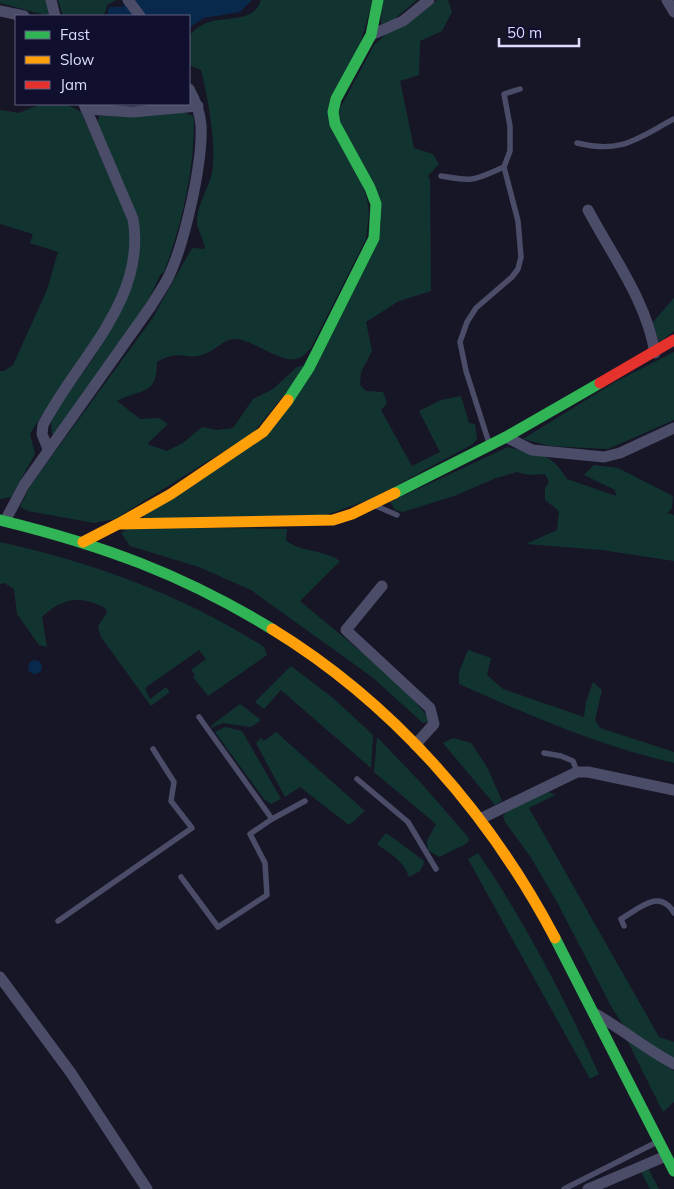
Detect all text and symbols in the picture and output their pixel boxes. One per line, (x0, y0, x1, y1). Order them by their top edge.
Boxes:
legend (15, 15, 190, 105)
scale bar (499, 15, 579, 47)
text: 50 m (507, 23, 542, 42)
text: Fast (60, 25, 90, 44)
text: Slow (60, 50, 94, 69)
text: Jam (60, 75, 87, 94)

